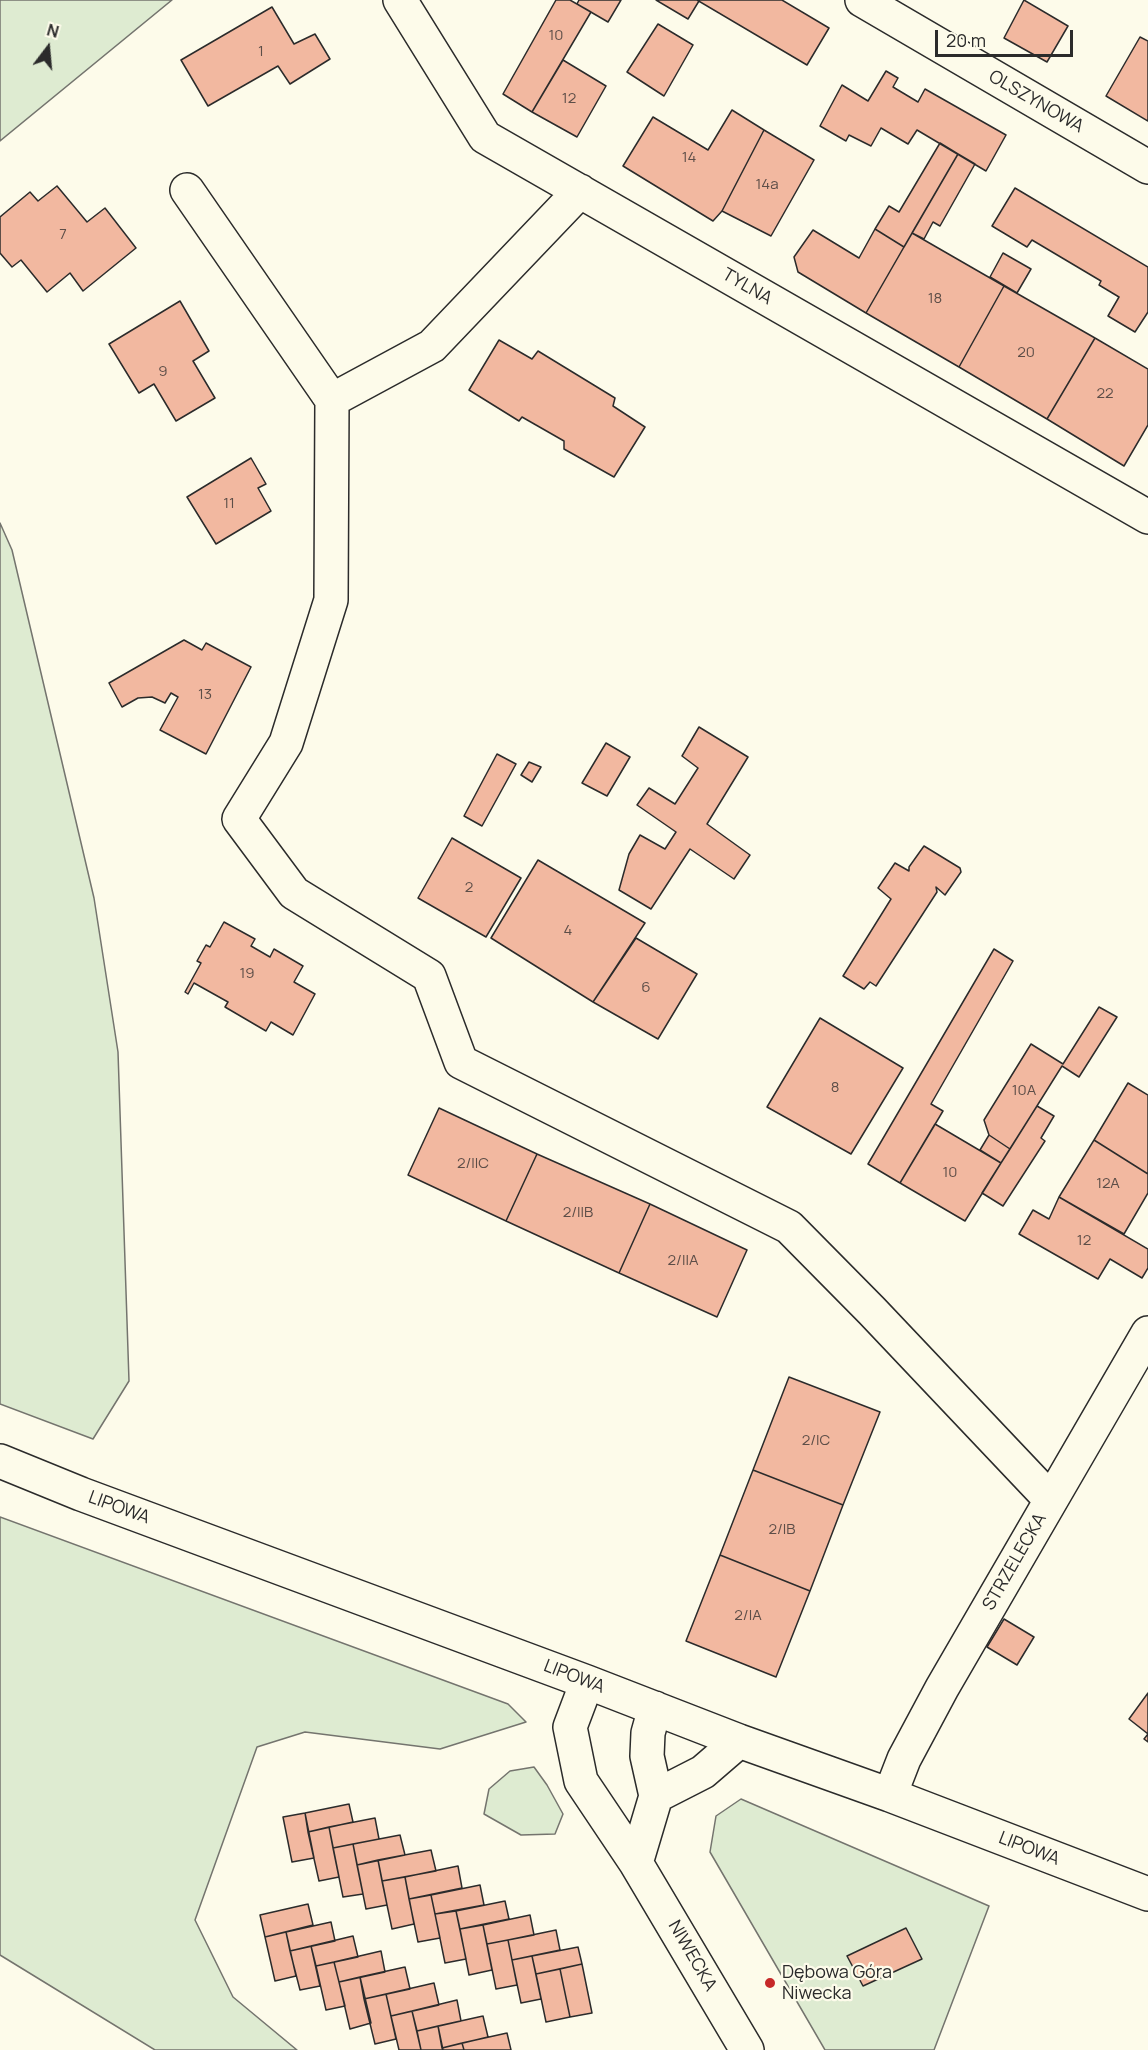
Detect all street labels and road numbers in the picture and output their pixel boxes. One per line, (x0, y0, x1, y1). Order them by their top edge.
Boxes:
street label: OLSZYNOWA (985, 66, 1087, 138)
street label: TYLNA (718, 264, 776, 310)
street label: LIPOWA (85, 1487, 153, 1529)
street label: STRZELECKA (979, 1510, 1051, 1614)
street label: LIPOWA (540, 1655, 608, 1699)
street label: LIPOWA (995, 1827, 1063, 1871)
street label: NIWECKA (663, 1917, 721, 1995)

